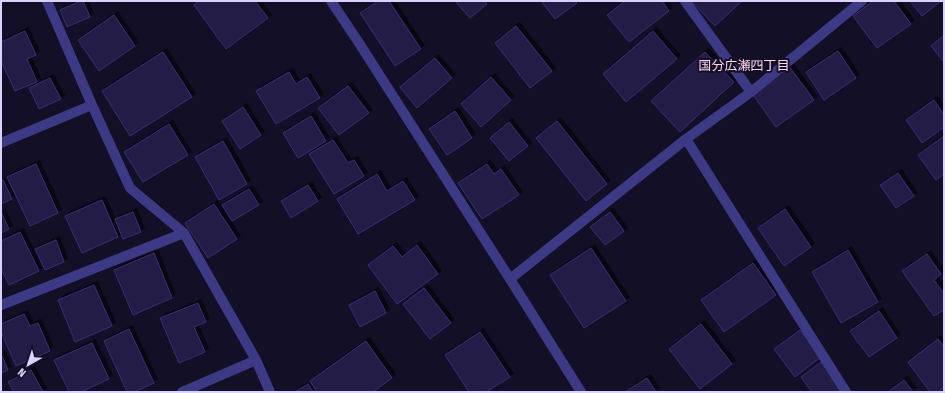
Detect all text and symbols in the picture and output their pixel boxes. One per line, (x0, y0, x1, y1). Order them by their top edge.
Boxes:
district label: 国分広瀬四丁目 (698, 58, 790, 73)
north arrow (8, 345, 48, 385)
text: N (15, 365, 29, 380)

